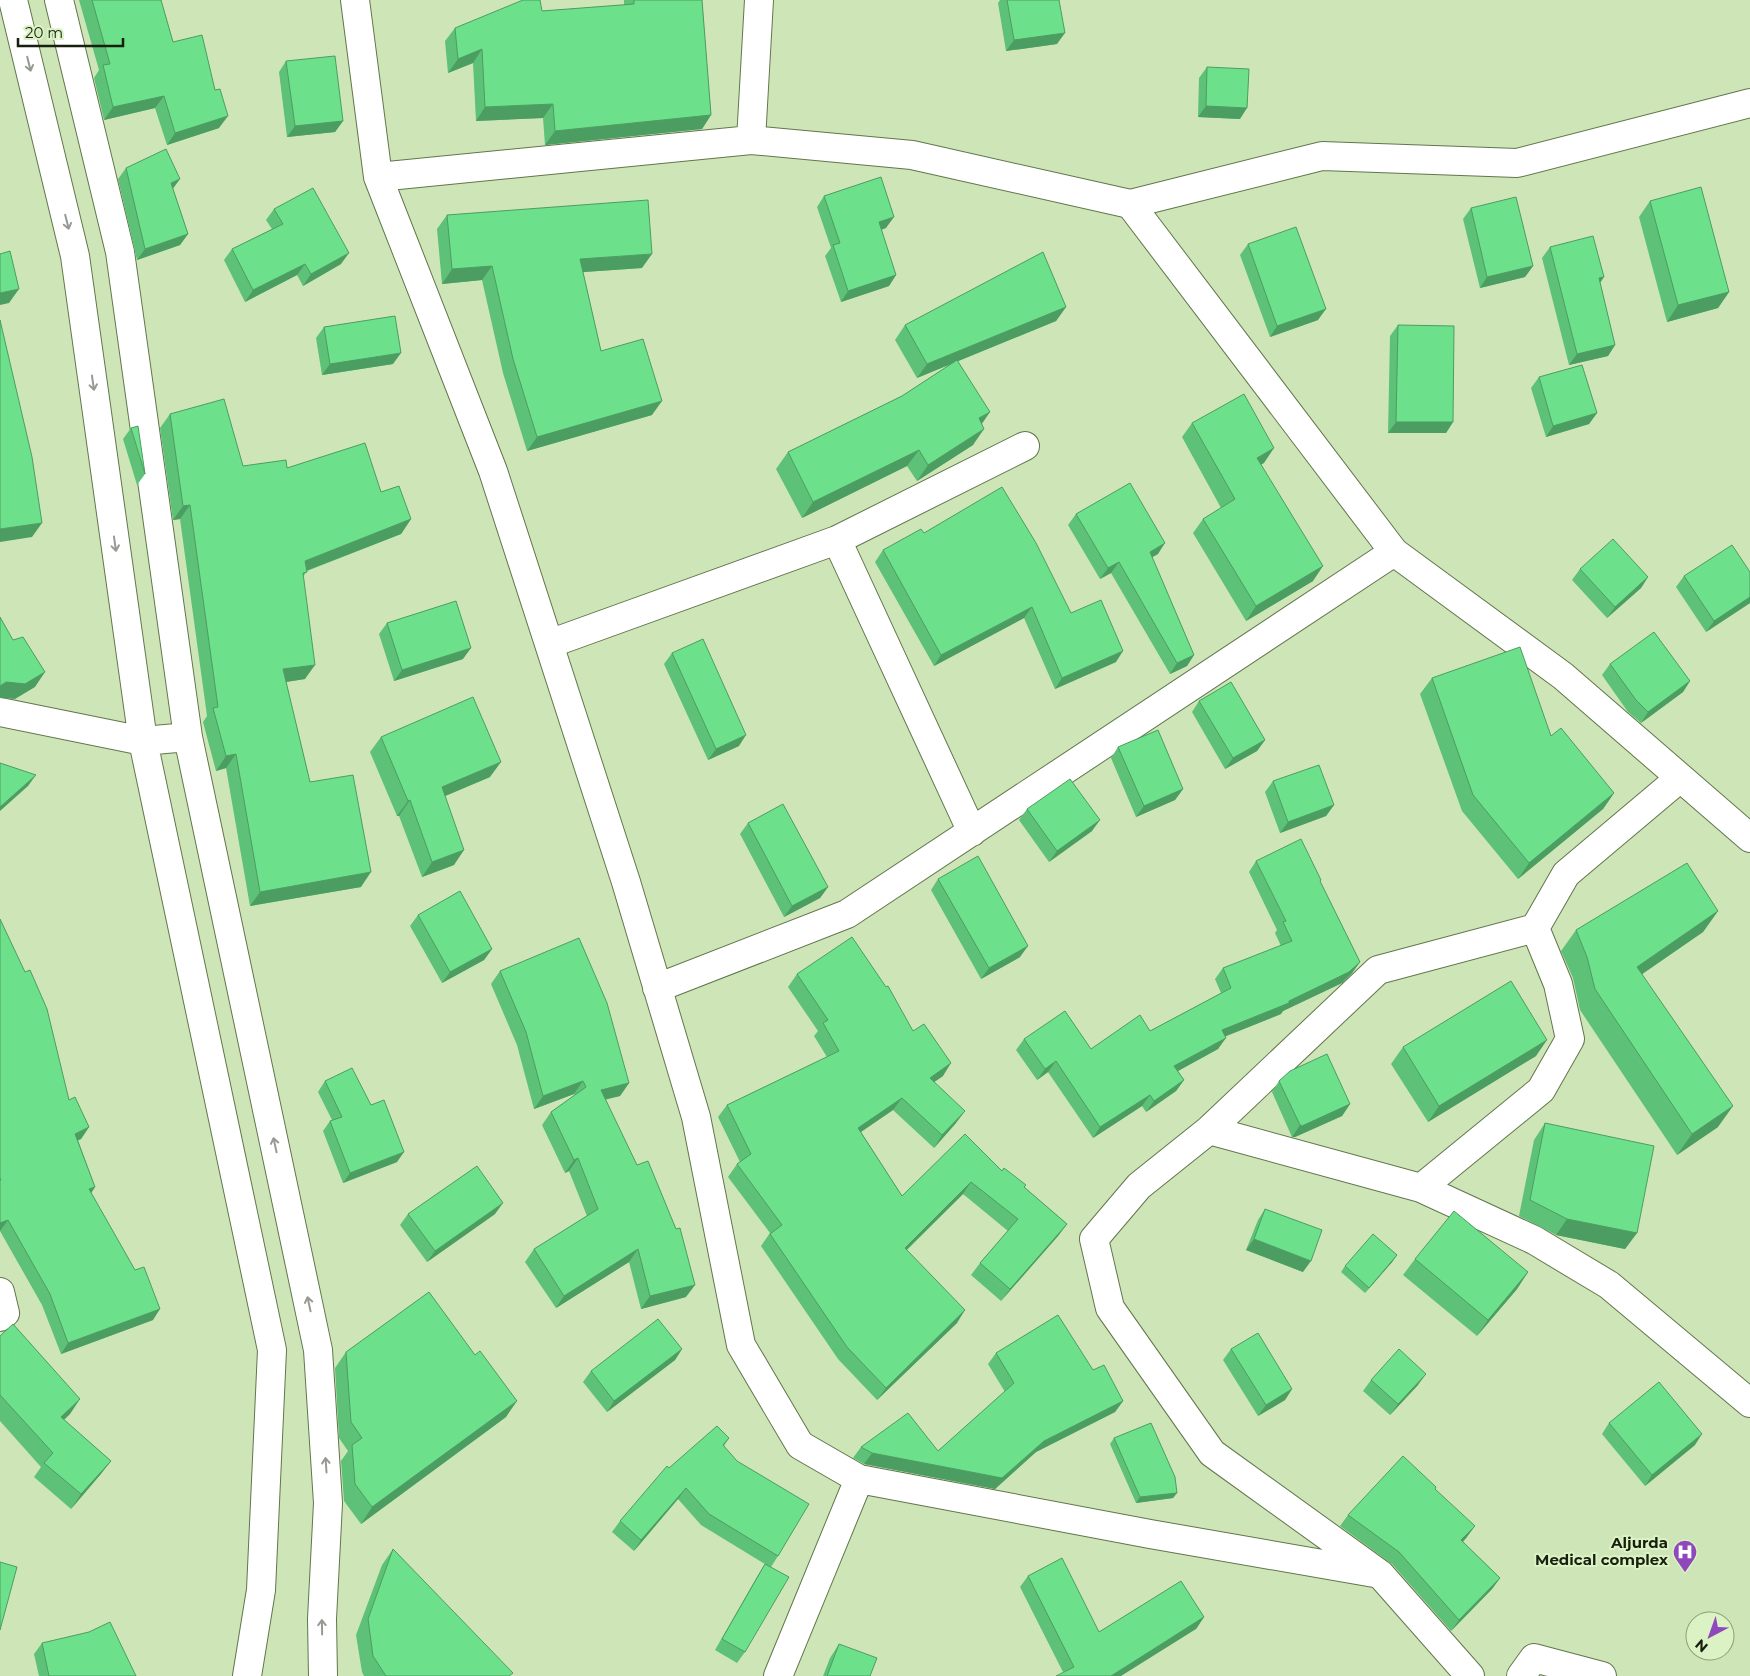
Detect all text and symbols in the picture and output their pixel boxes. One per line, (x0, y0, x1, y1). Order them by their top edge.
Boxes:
scale bar (18, 15, 122, 47)
text: 20 m (25, 23, 63, 42)
one-way arrow (25, 56, 34, 72)
one-way arrow (63, 214, 72, 230)
one-way arrow (88, 374, 98, 390)
one-way arrow (110, 535, 120, 551)
one-way arrow (269, 1137, 279, 1153)
one-way arrow (303, 1296, 313, 1312)
one-way arrow (321, 1457, 330, 1473)
place label: Aljurda Medical complex (1535, 1533, 1668, 1569)
hospital icon: Aljurda Medical complex (1672, 1539, 1698, 1573)
north arrow (1685, 1611, 1735, 1661)
one-way arrow (317, 1620, 327, 1636)
text: N (1691, 1635, 1712, 1656)

